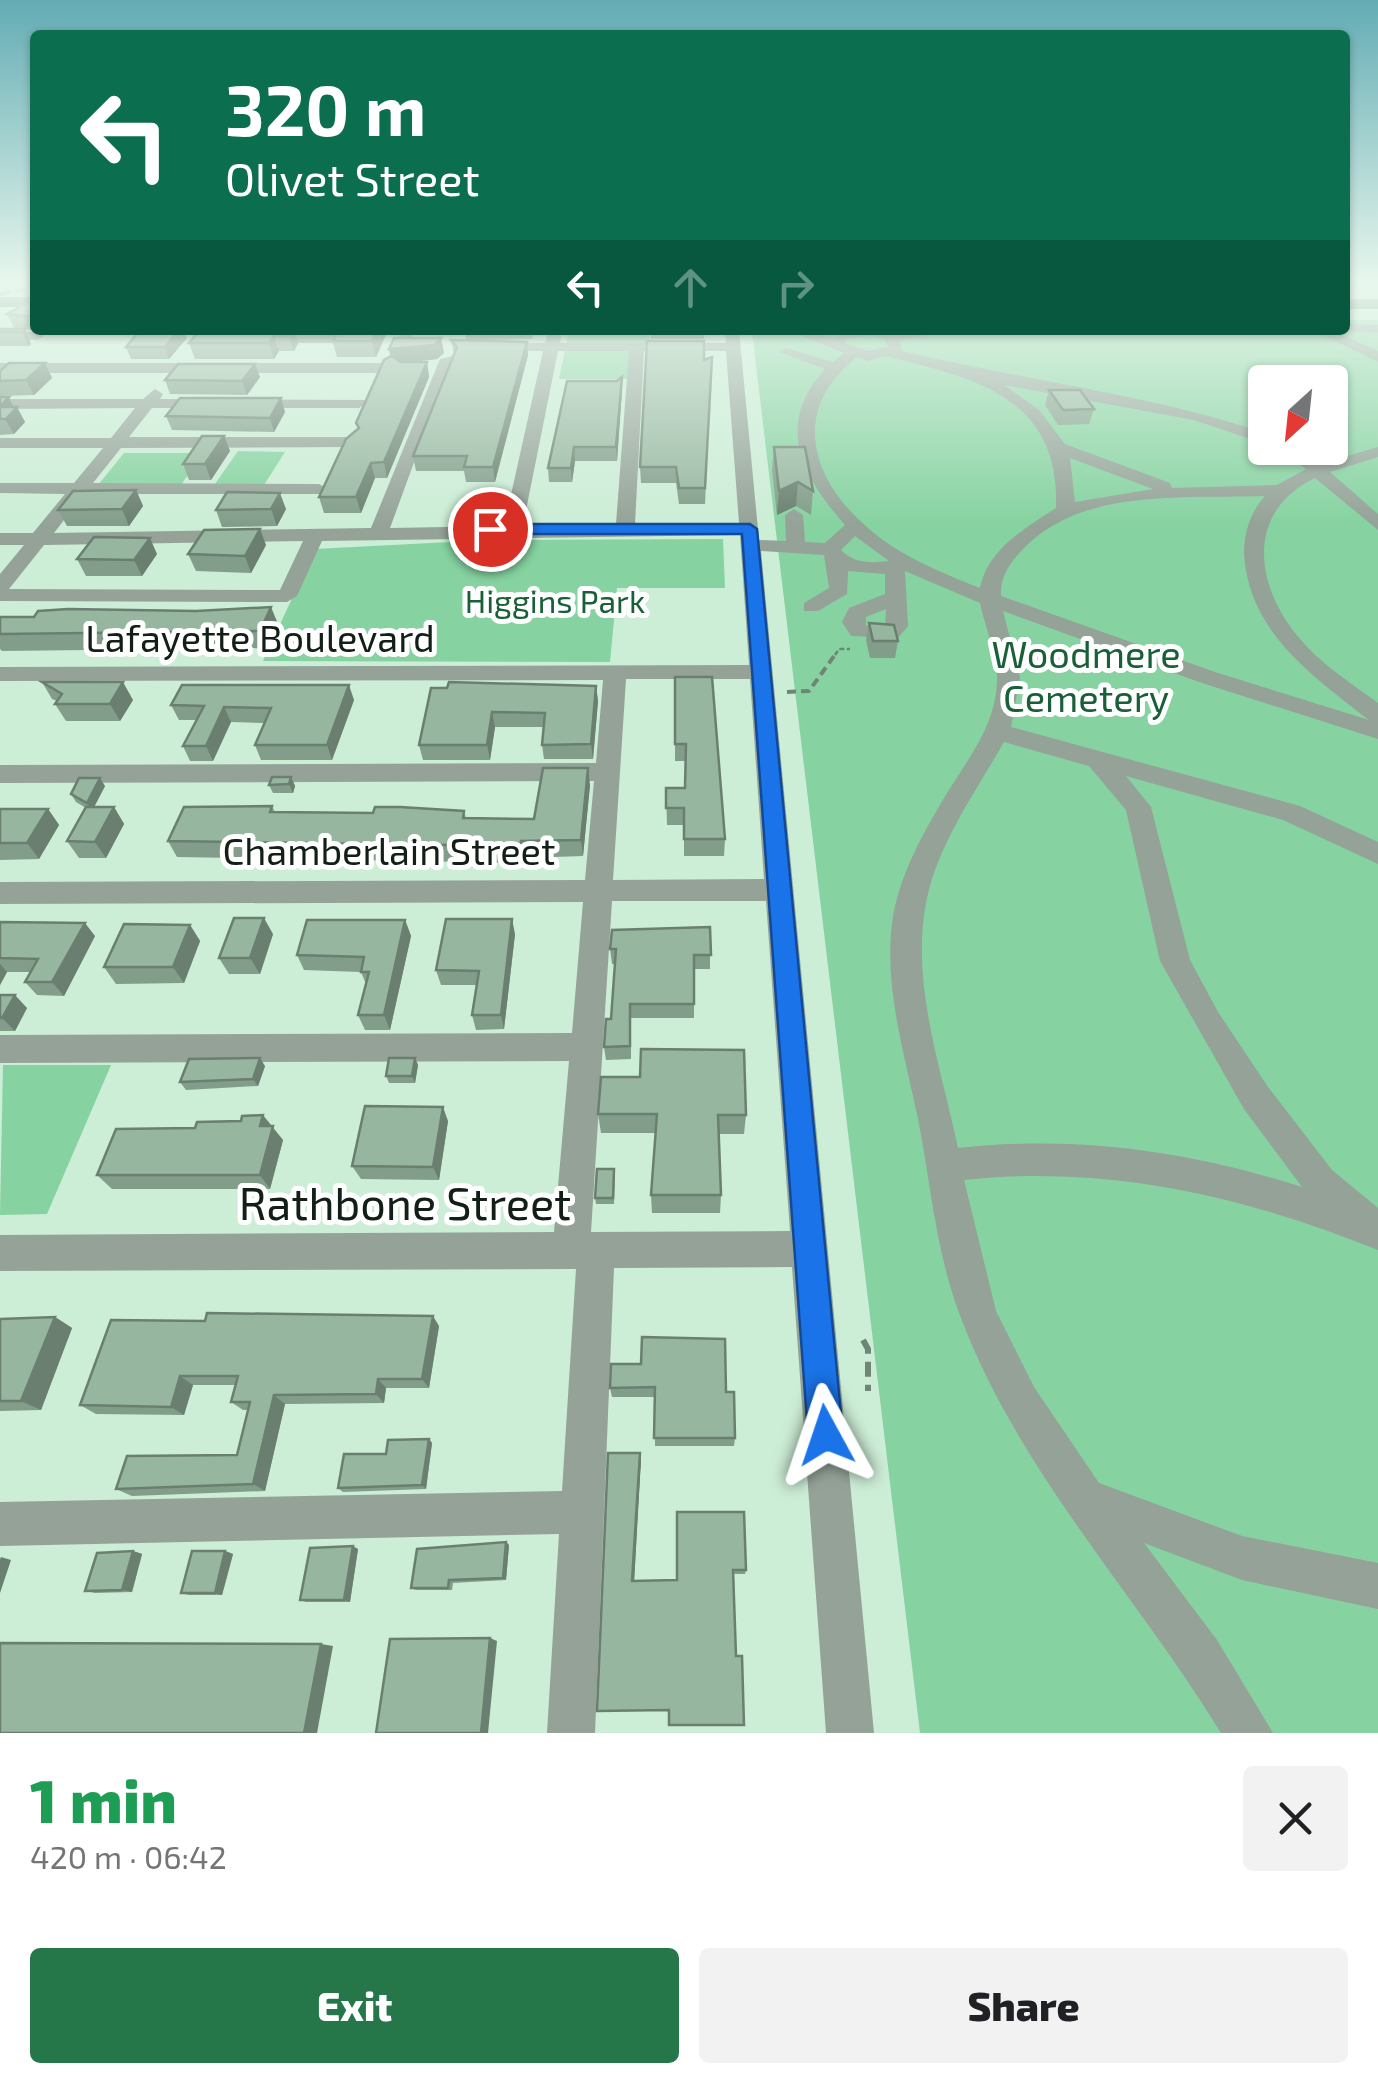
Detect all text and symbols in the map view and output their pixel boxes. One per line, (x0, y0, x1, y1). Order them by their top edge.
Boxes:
text: 320 m (225, 66, 426, 150)
icon: left (60, 70, 190, 200)
text: Olivet Street (225, 151, 480, 205)
icon: left (558, 260, 613, 315)
icon: ahead (663, 260, 718, 315)
icon: right (768, 260, 823, 315)
north arrow (1248, 365, 1348, 465)
map controls (1248, 365, 1348, 465)
pin (448, 487, 533, 572)
icon: arrive (463, 502, 518, 557)
park label: Higgins Park (465, 581, 645, 619)
street label: Lafayette Boulevard (85, 614, 435, 660)
park label: Woodmere Cemetery (991, 630, 1181, 720)
street label: Chamberlain Street (223, 827, 555, 873)
street label: Rathbone Street (239, 1175, 571, 1229)
position arrow (774, 1383, 878, 1487)
text: 1 min (30, 1763, 177, 1835)
button: close (1243, 1766, 1348, 1871)
text: 420 m · 06:42 (30, 1837, 227, 1875)
button: Exit (30, 1948, 679, 2063)
button: Share (699, 1948, 1348, 2063)

